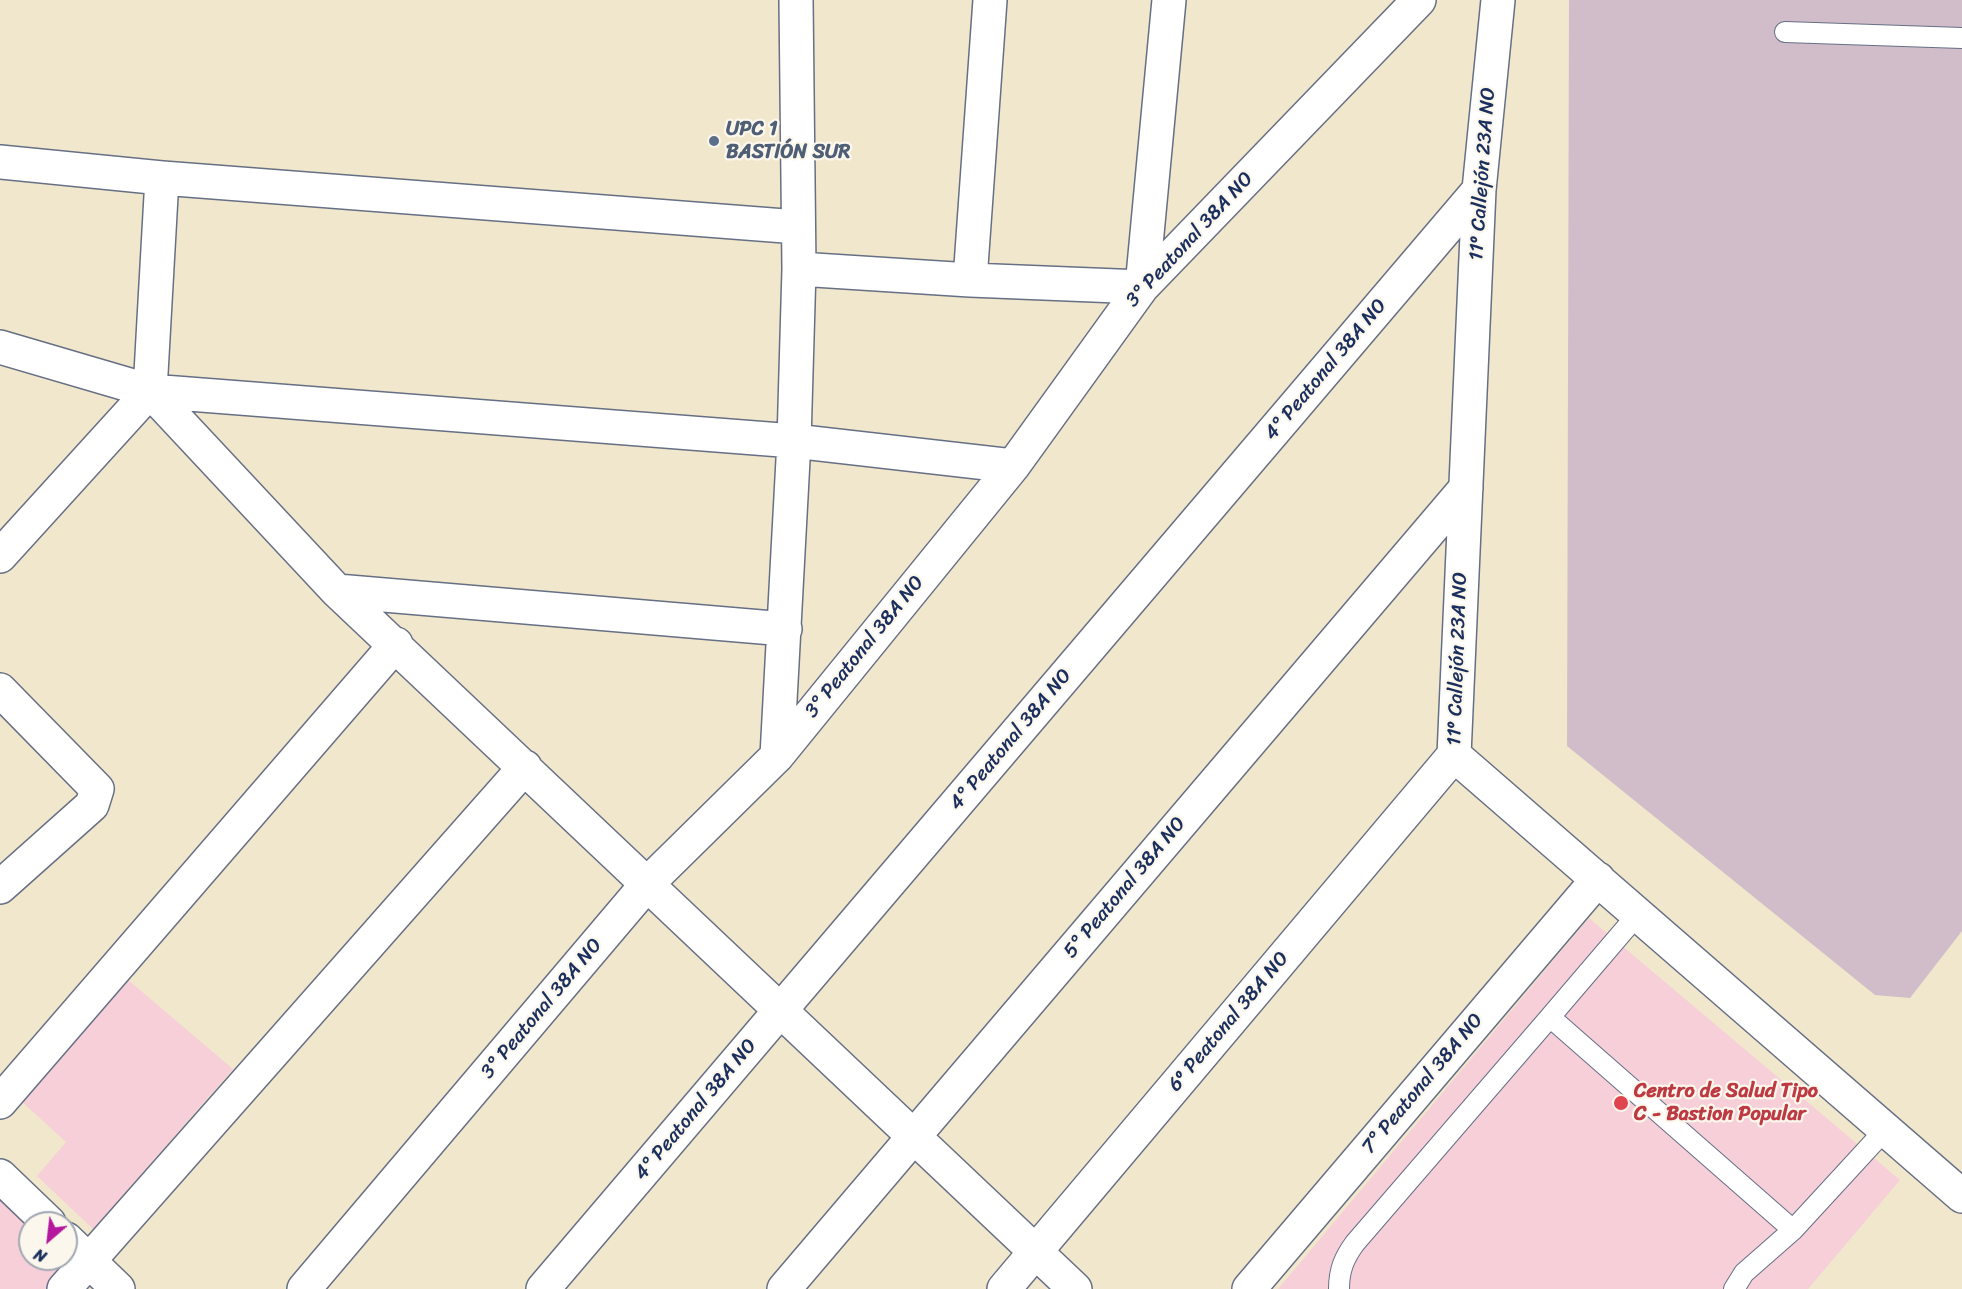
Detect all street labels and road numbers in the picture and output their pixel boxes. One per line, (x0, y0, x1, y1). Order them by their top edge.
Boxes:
street label: 11º Callejón 23A NO (1465, 87, 1501, 261)
street label: 3° Peatonal 38A NO (1121, 168, 1259, 312)
street label: 4° Peatonal 38A NO (1260, 294, 1392, 446)
street label: 3° Peatonal 38A NO (800, 571, 930, 723)
street label: 11º Callejón 23A NO (1443, 572, 1473, 746)
street label: 4° Peatonal 38A NO (945, 664, 1077, 816)
street label: 5° Peatonal 38A NO (1059, 812, 1191, 964)
street label: 3° Peatonal 38A NO (476, 934, 608, 1084)
street label: 6º Peatonal 38A NO (1164, 947, 1294, 1097)
street label: 7° Peatonal 38A NO (1357, 1009, 1489, 1159)
street label: 4° Peatonal 38A NO (630, 1034, 762, 1186)

